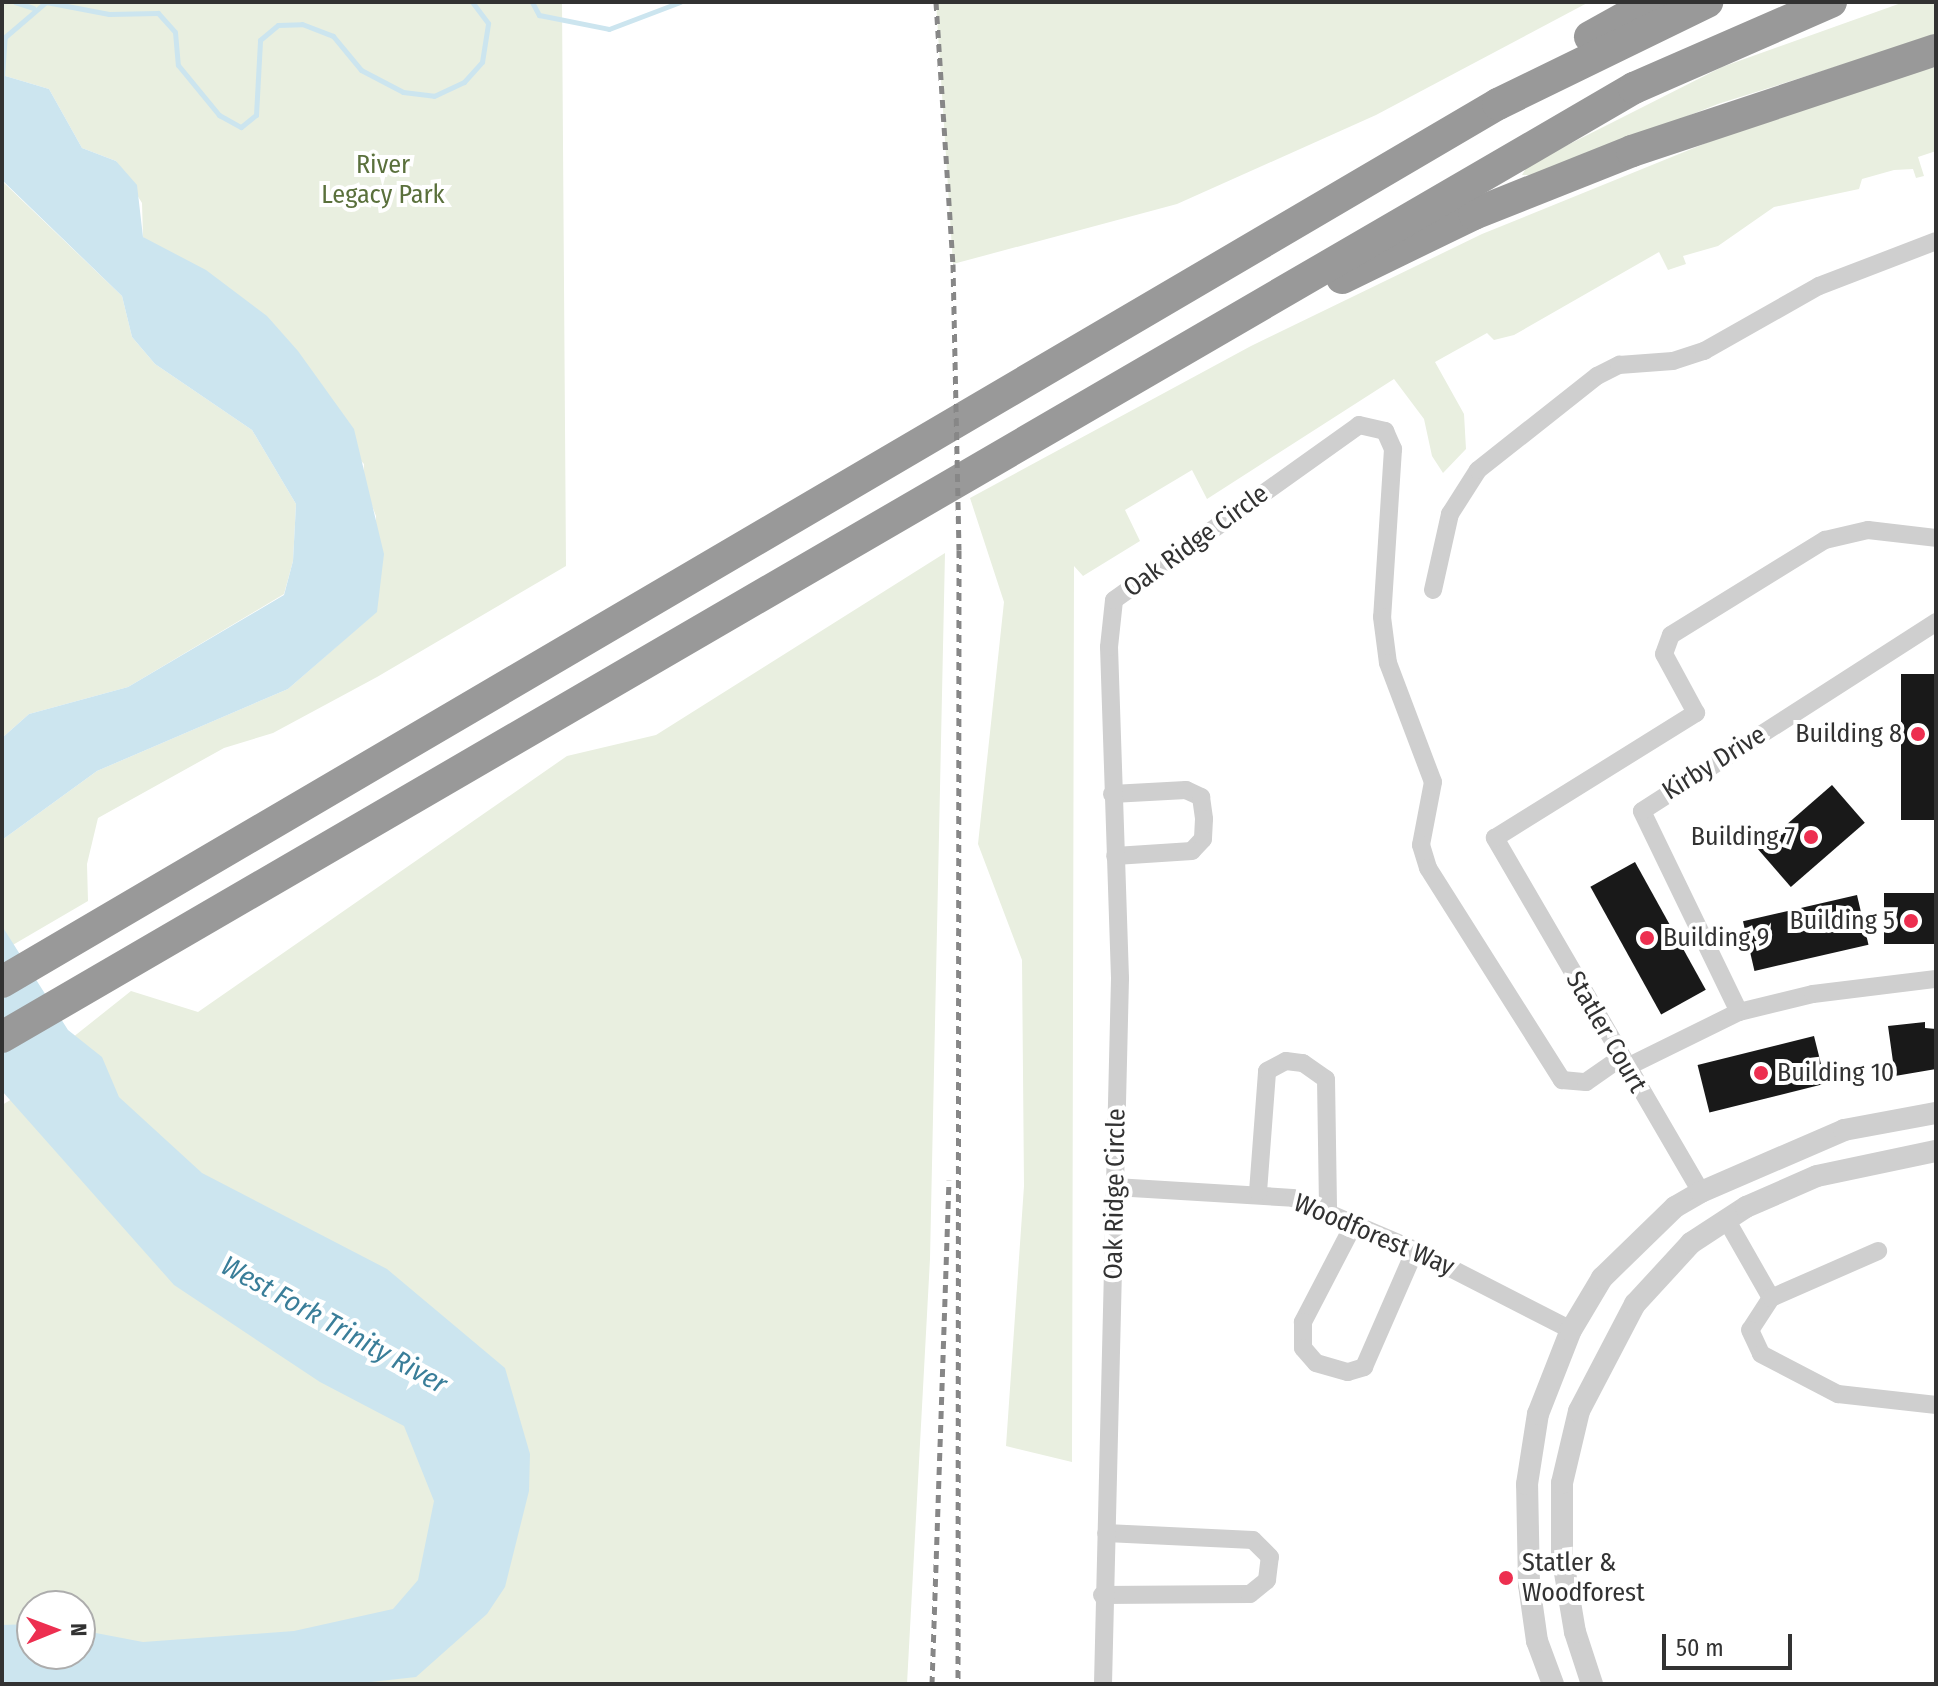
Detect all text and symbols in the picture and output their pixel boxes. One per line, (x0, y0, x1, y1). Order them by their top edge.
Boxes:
park label: River Legacy Park (321, 149, 445, 210)
street label: Oak Ridge Circle (1118, 478, 1274, 604)
place label: Building 8 (1795, 718, 1902, 750)
street label: Kirby Drive (1657, 719, 1771, 807)
marker: Building 8 (1909, 725, 1927, 743)
place label: Building 7 (1691, 821, 1795, 853)
marker: Building 7 (1802, 828, 1820, 846)
place label: Building 5 (1789, 905, 1895, 937)
marker: Building 5 (1902, 912, 1920, 930)
place label: Building 9 (1663, 922, 1769, 954)
marker: Building 9 (1638, 929, 1656, 947)
street label: Statler Court (1559, 966, 1653, 1098)
place label: Building 10 (1777, 1057, 1894, 1089)
marker: Building 10 (1752, 1064, 1770, 1082)
street label: Oak Ridge Circle (1098, 1108, 1132, 1280)
street label: Woodforest Way (1289, 1187, 1459, 1283)
water label: West Fork Trinity River (215, 1249, 453, 1401)
place label: Statler & Woodforest (1522, 1547, 1645, 1608)
marker: Statler & Woodforest (1497, 1569, 1515, 1587)
north arrow (16, 1590, 96, 1670)
scale bar (1666, 1618, 1796, 1668)
text: N (65, 1623, 92, 1636)
text: 50 m (1676, 1634, 1724, 1662)

